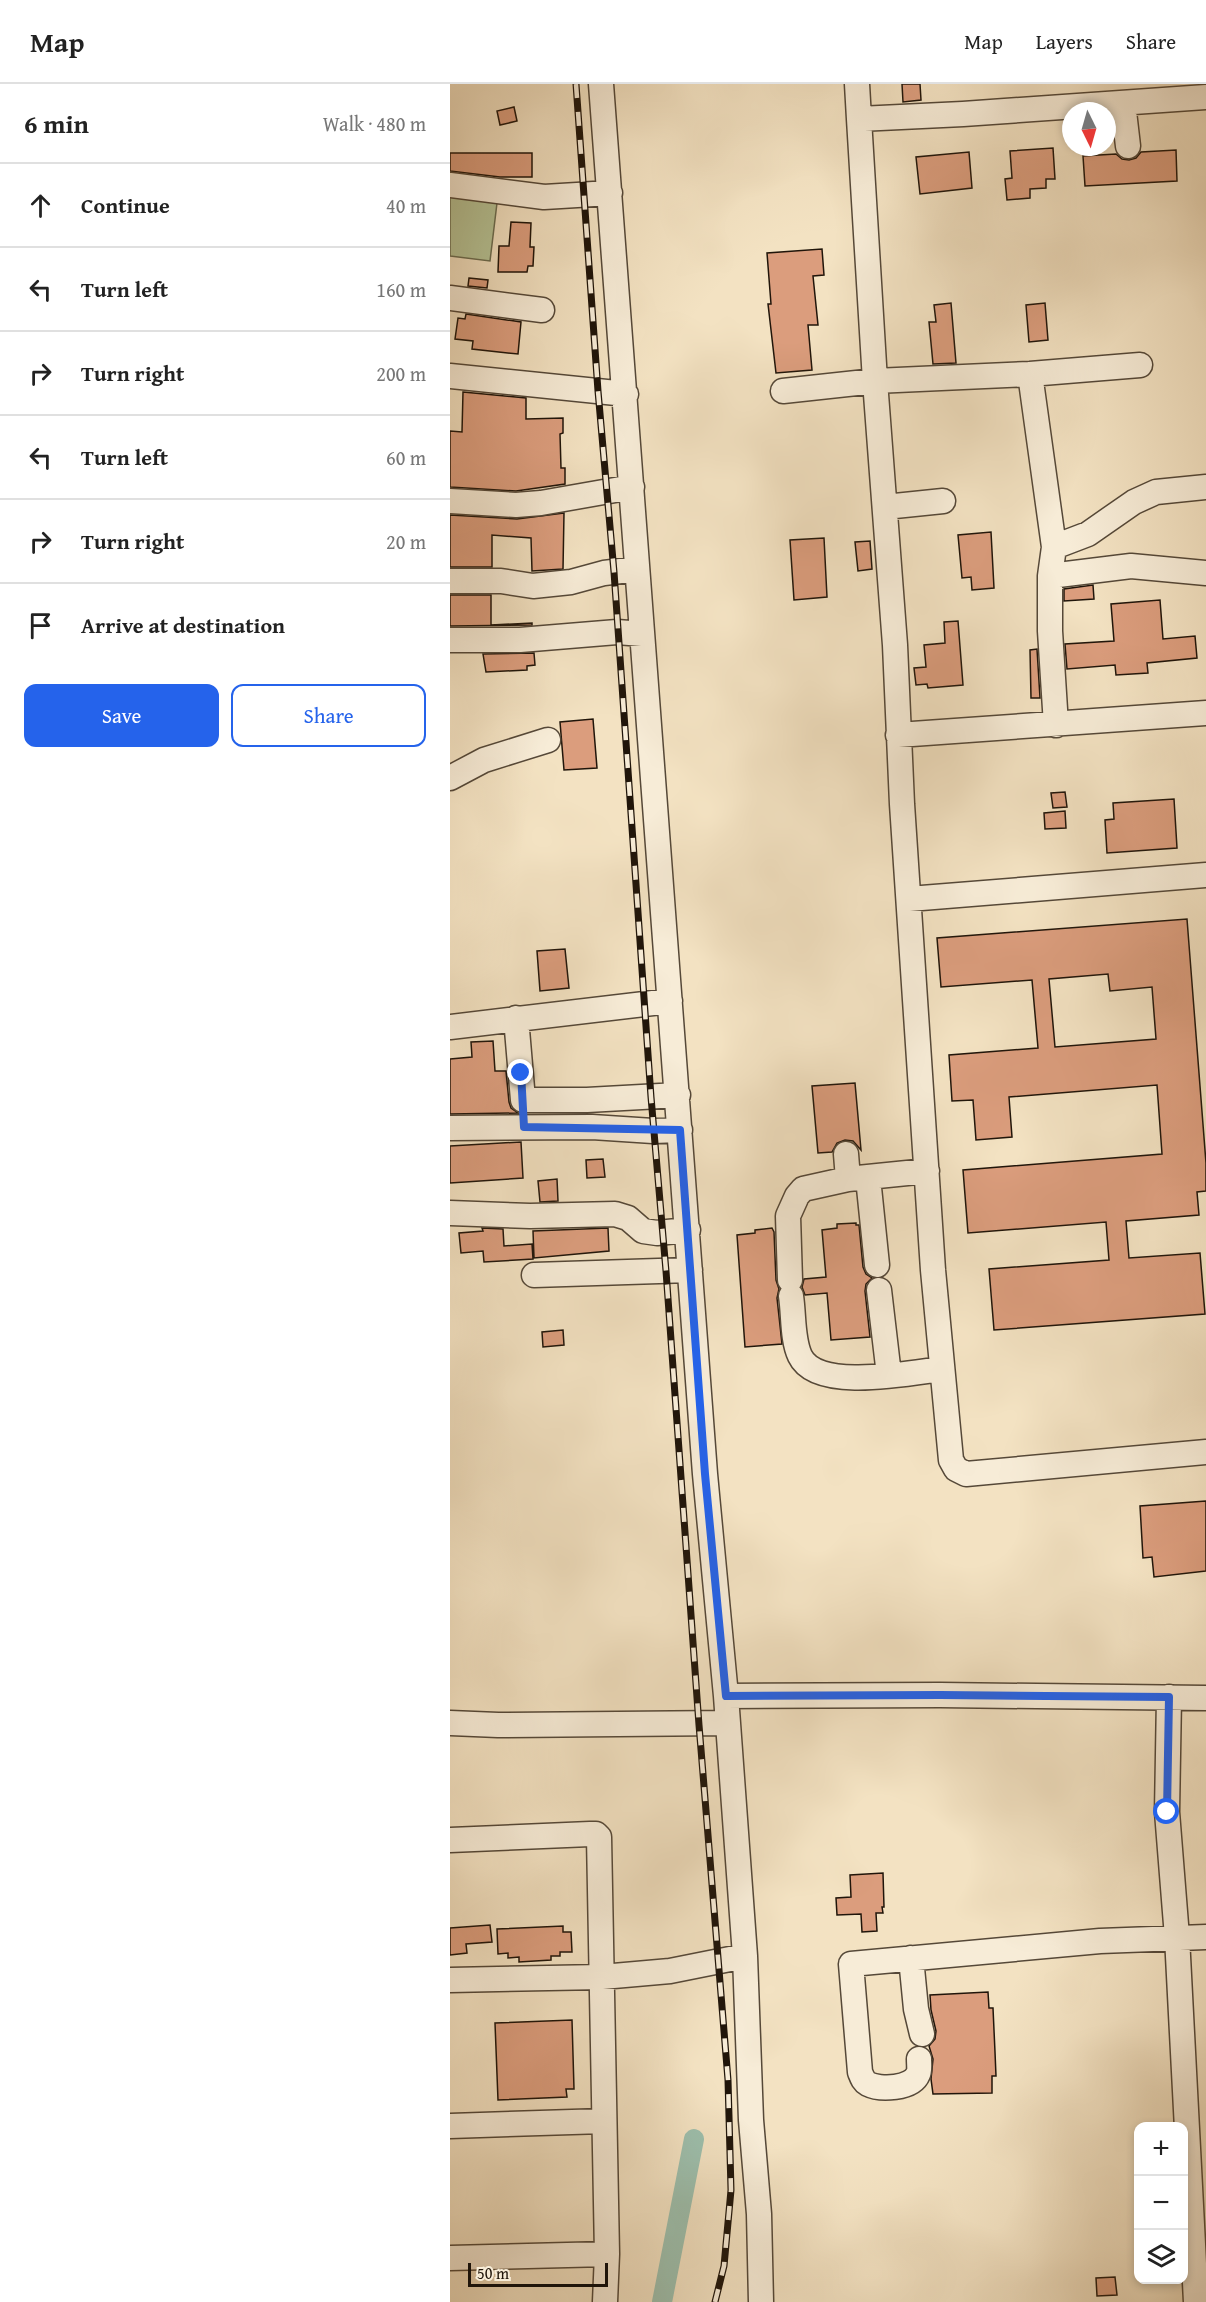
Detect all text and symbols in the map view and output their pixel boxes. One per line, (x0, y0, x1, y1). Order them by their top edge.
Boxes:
text: Map (30, 21, 84, 62)
text: Map (964, 26, 1003, 57)
text: Layers (1036, 26, 1093, 57)
text: Share (1126, 26, 1176, 57)
north arrow (1062, 102, 1116, 156)
text: 6 min (24, 104, 89, 143)
text: Walk · 480 m (323, 109, 426, 138)
icon: ahead (24, 189, 57, 222)
text: Continue (81, 189, 170, 221)
text: 40 m (386, 191, 426, 220)
icon: left (24, 273, 57, 306)
text: Turn left (81, 273, 168, 305)
text: 160 m (376, 275, 426, 304)
icon: right (24, 357, 57, 390)
text: Turn right (81, 357, 184, 389)
text: 200 m (376, 359, 426, 388)
icon: left (24, 441, 57, 474)
text: Turn left (81, 441, 168, 473)
text: 60 m (386, 443, 426, 472)
icon: right (24, 525, 57, 558)
text: Turn right (81, 525, 184, 557)
text: 20 m (386, 527, 426, 556)
icon: arrive (24, 609, 57, 642)
text: Arrive at destination (81, 609, 285, 641)
button: Save (24, 684, 219, 747)
button: Share (231, 684, 426, 747)
route end (507, 1059, 533, 1085)
route start (1153, 1798, 1179, 1824)
map controls (1134, 2122, 1188, 2284)
button: + (1134, 2122, 1188, 2176)
button: − (1134, 2176, 1188, 2230)
button: layers (1134, 2230, 1188, 2284)
scale bar (468, 2260, 608, 2288)
text: 50 m (477, 2261, 509, 2285)

